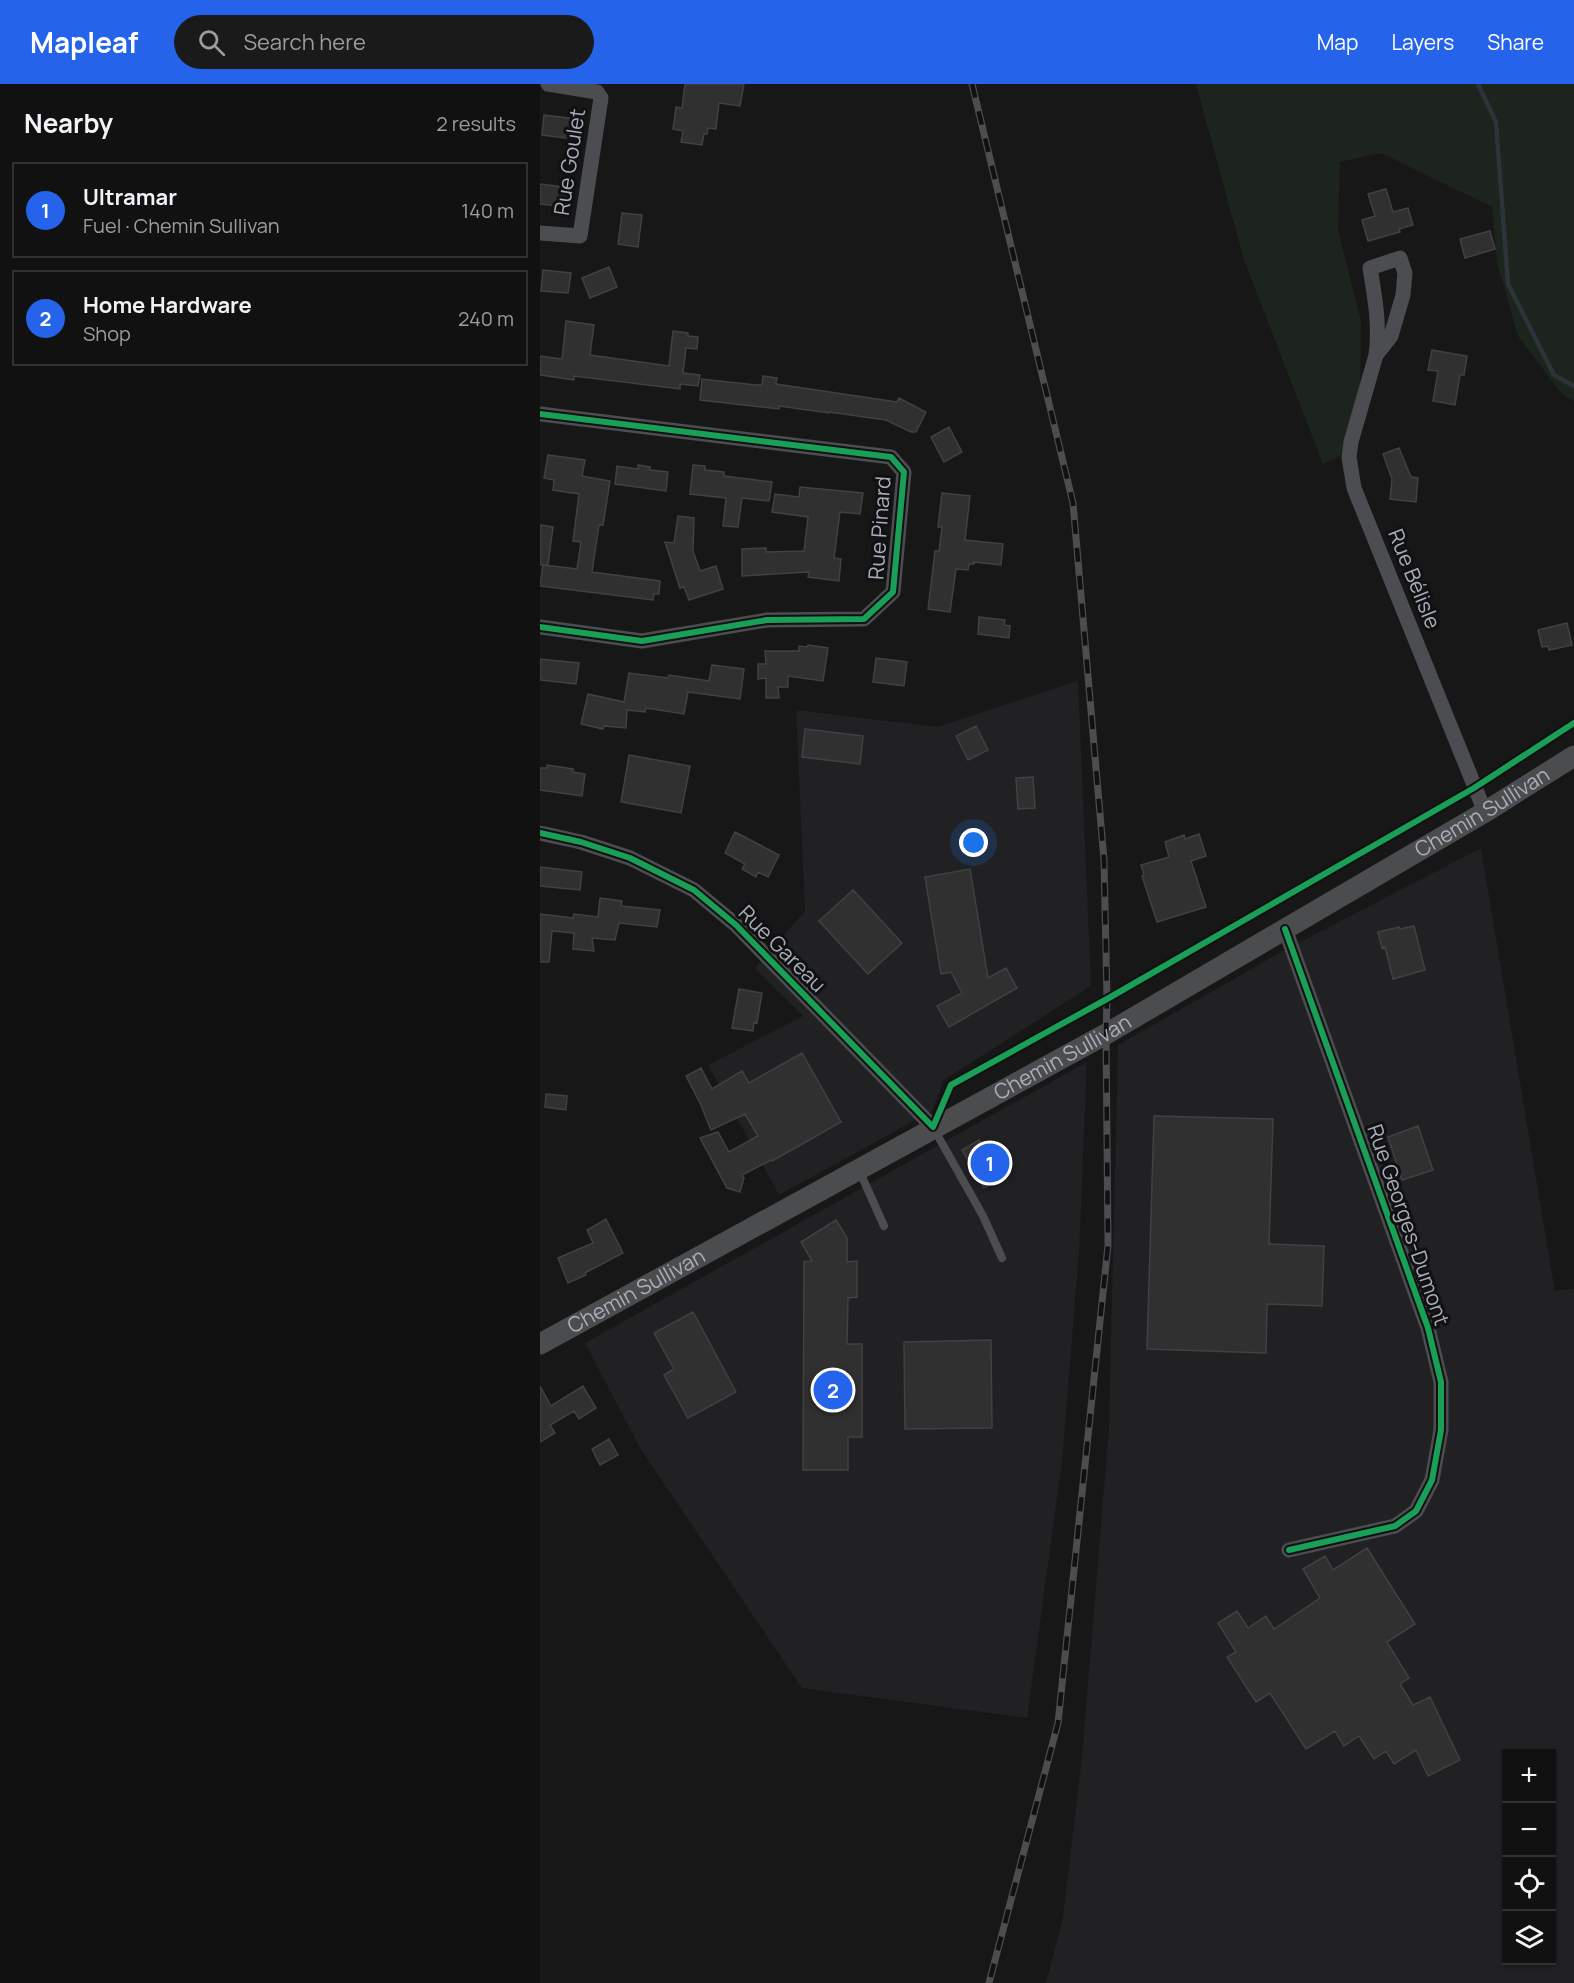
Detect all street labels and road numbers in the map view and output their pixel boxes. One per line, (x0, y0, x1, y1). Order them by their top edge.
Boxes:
street label: Rue Goulet (547, 107, 591, 217)
street label: Rue Pinard (861, 475, 897, 581)
street label: Rue Bélisle (1382, 525, 1448, 633)
street label: Chemin Sullivan (1409, 760, 1555, 863)
street label: Rue Gareau (733, 899, 832, 998)
street label: Chemin Sullivan (988, 1007, 1136, 1106)
street label: Rue Georges-Dumont (1361, 1120, 1457, 1329)
street label: Chemin Sullivan (562, 1241, 710, 1339)

